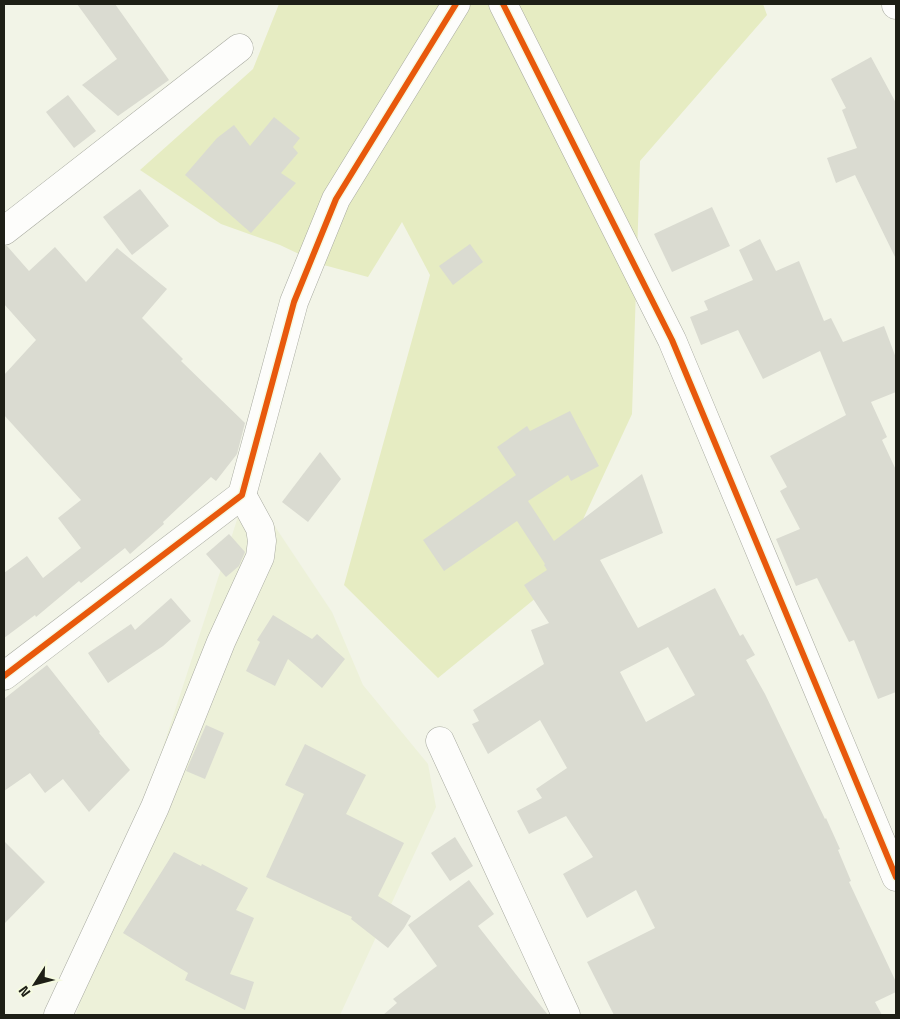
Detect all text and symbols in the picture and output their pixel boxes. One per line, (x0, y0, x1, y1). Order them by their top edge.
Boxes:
north arrow (10, 959, 60, 1009)
text: N (13, 982, 35, 1002)

